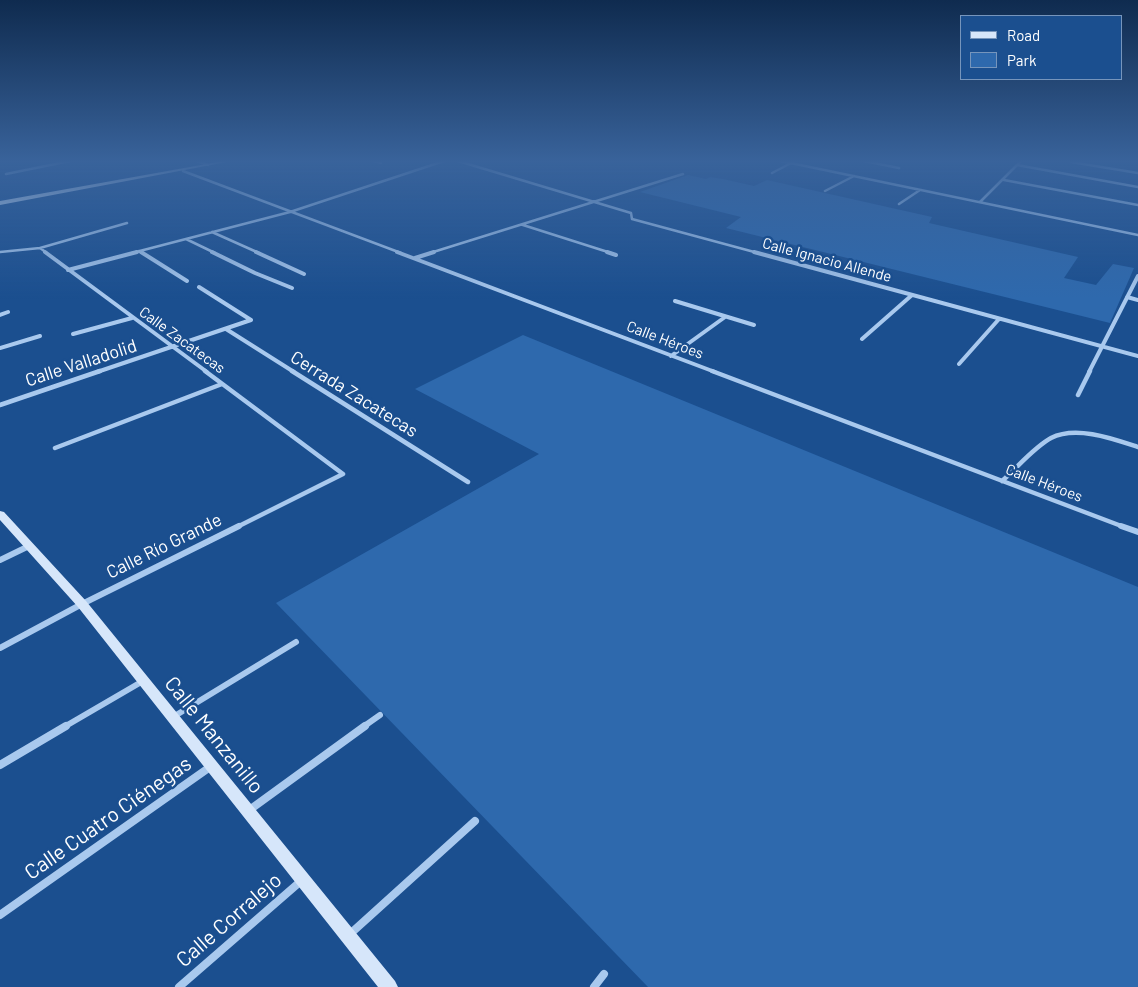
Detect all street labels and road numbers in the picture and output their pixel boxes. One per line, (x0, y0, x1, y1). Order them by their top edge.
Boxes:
street label: Calle Ignacio Allende (760, 234, 894, 286)
street label: Calle Zacatecas (136, 303, 228, 377)
street label: Calle Héroes (624, 317, 706, 363)
street label: Calle Valladolid (22, 335, 140, 391)
street label: Cerrada Zacatecas (286, 346, 422, 442)
street label: Calle Héroes (1003, 460, 1085, 506)
street label: Calle Río Grande (103, 509, 225, 583)
street label: Calle Manzanillo (159, 671, 269, 799)
street label: Calle Cuatro Ciénegas (20, 751, 196, 885)
street label: Calle Corralejo (171, 867, 287, 973)

